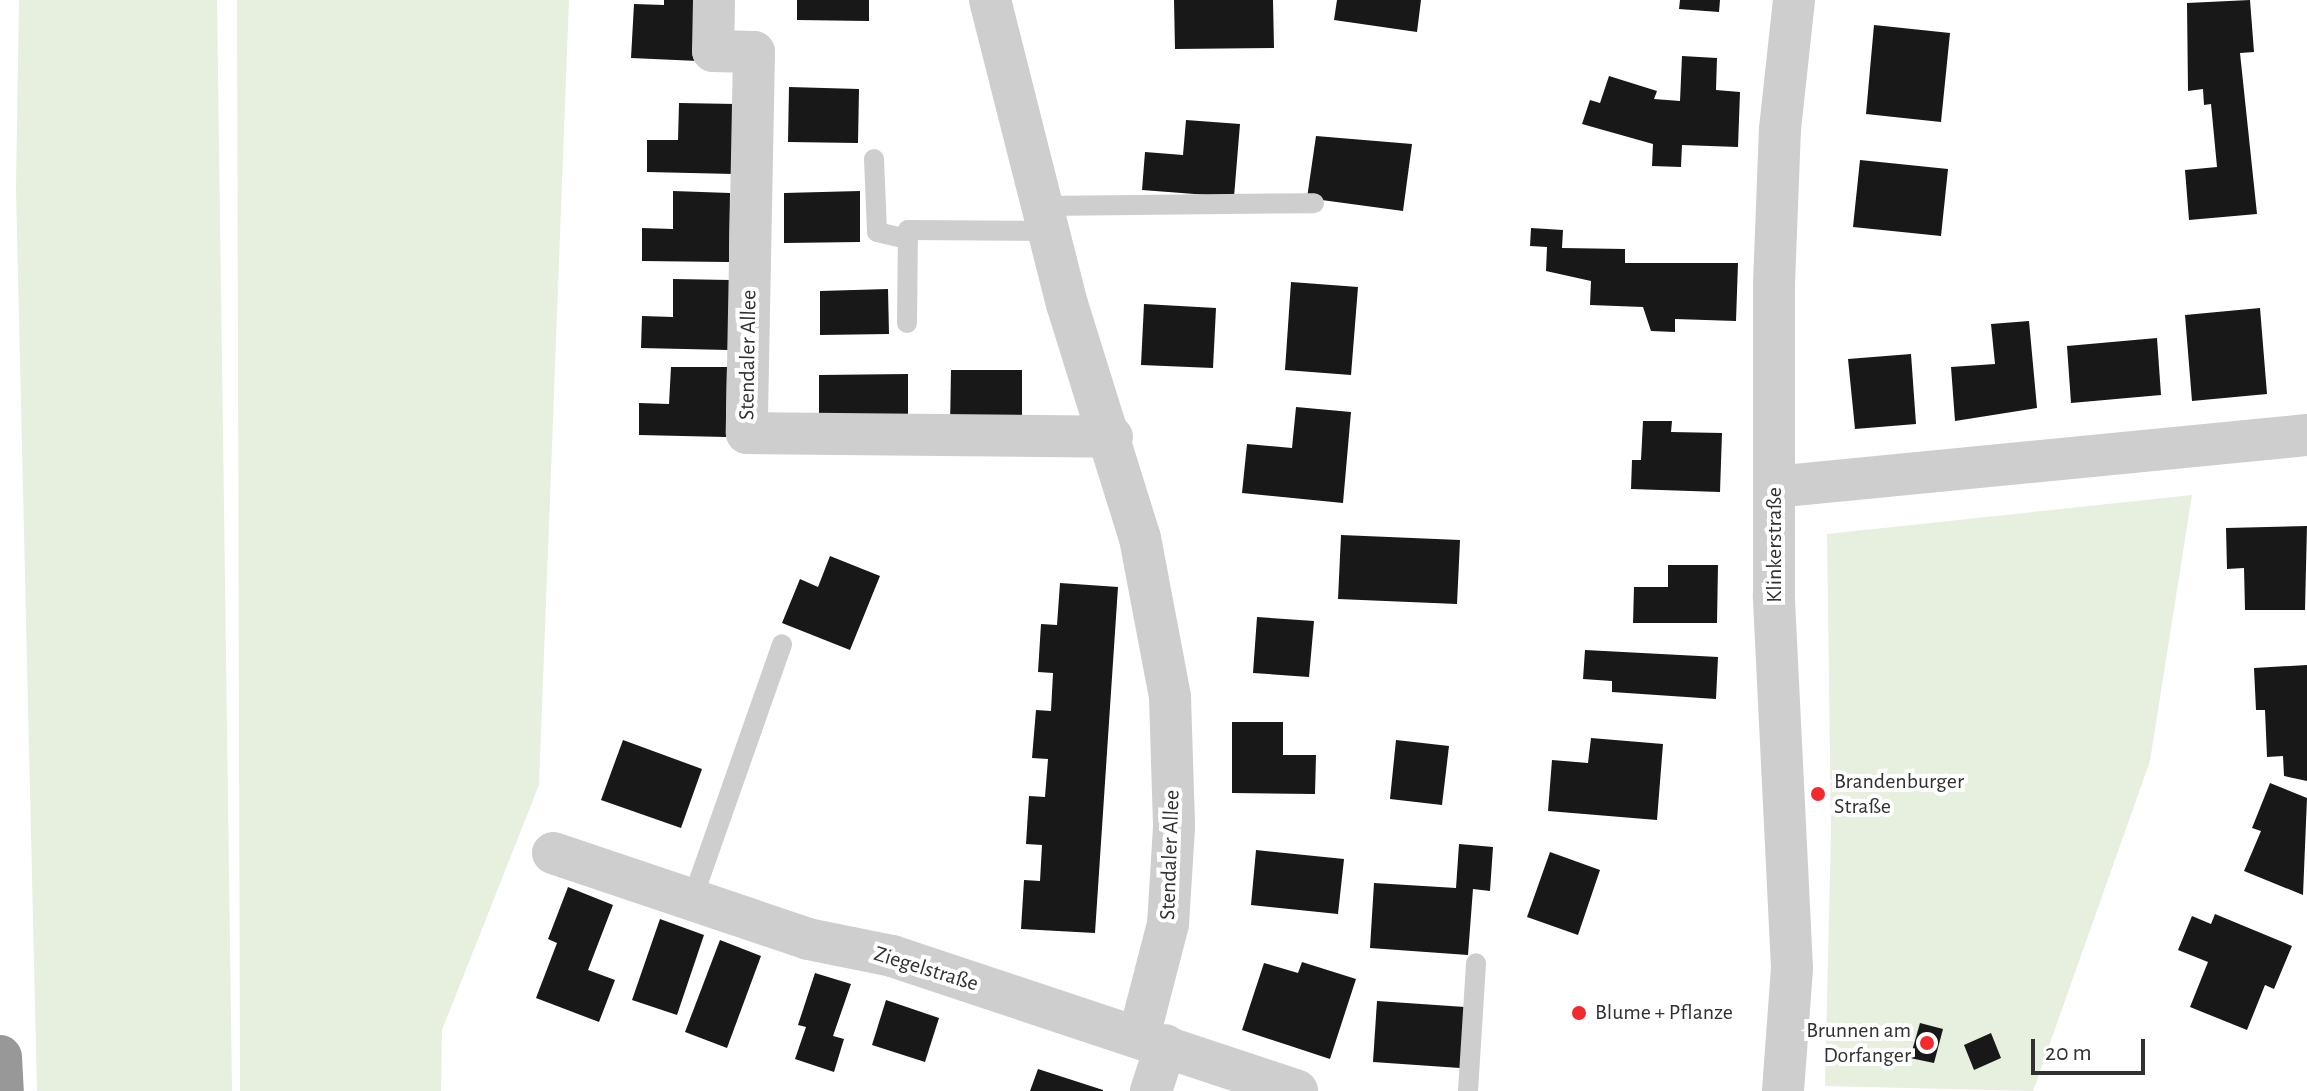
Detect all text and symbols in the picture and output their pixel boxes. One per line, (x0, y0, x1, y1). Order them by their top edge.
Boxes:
street label: Stendaler Allee (734, 290, 762, 420)
street label: Klinkerstraße (1762, 487, 1788, 603)
place label: Brandenburger Straße (1834, 768, 1964, 820)
marker: Brandenburger Straße (1809, 785, 1827, 803)
street label: Stendaler Allee (1155, 789, 1185, 921)
street label: Ziegelstraße (871, 941, 981, 997)
place label: Blume + Pflanze (1595, 1000, 1733, 1026)
marker: Blume + Pflanze (1570, 1004, 1588, 1022)
place label: Brunnen am Dorfanger (1806, 1017, 1911, 1068)
scale bar (2035, 1023, 2149, 1073)
marker: Brunnen am Dorfanger (1918, 1034, 1936, 1052)
text: 20 m (2045, 1041, 2092, 1065)

